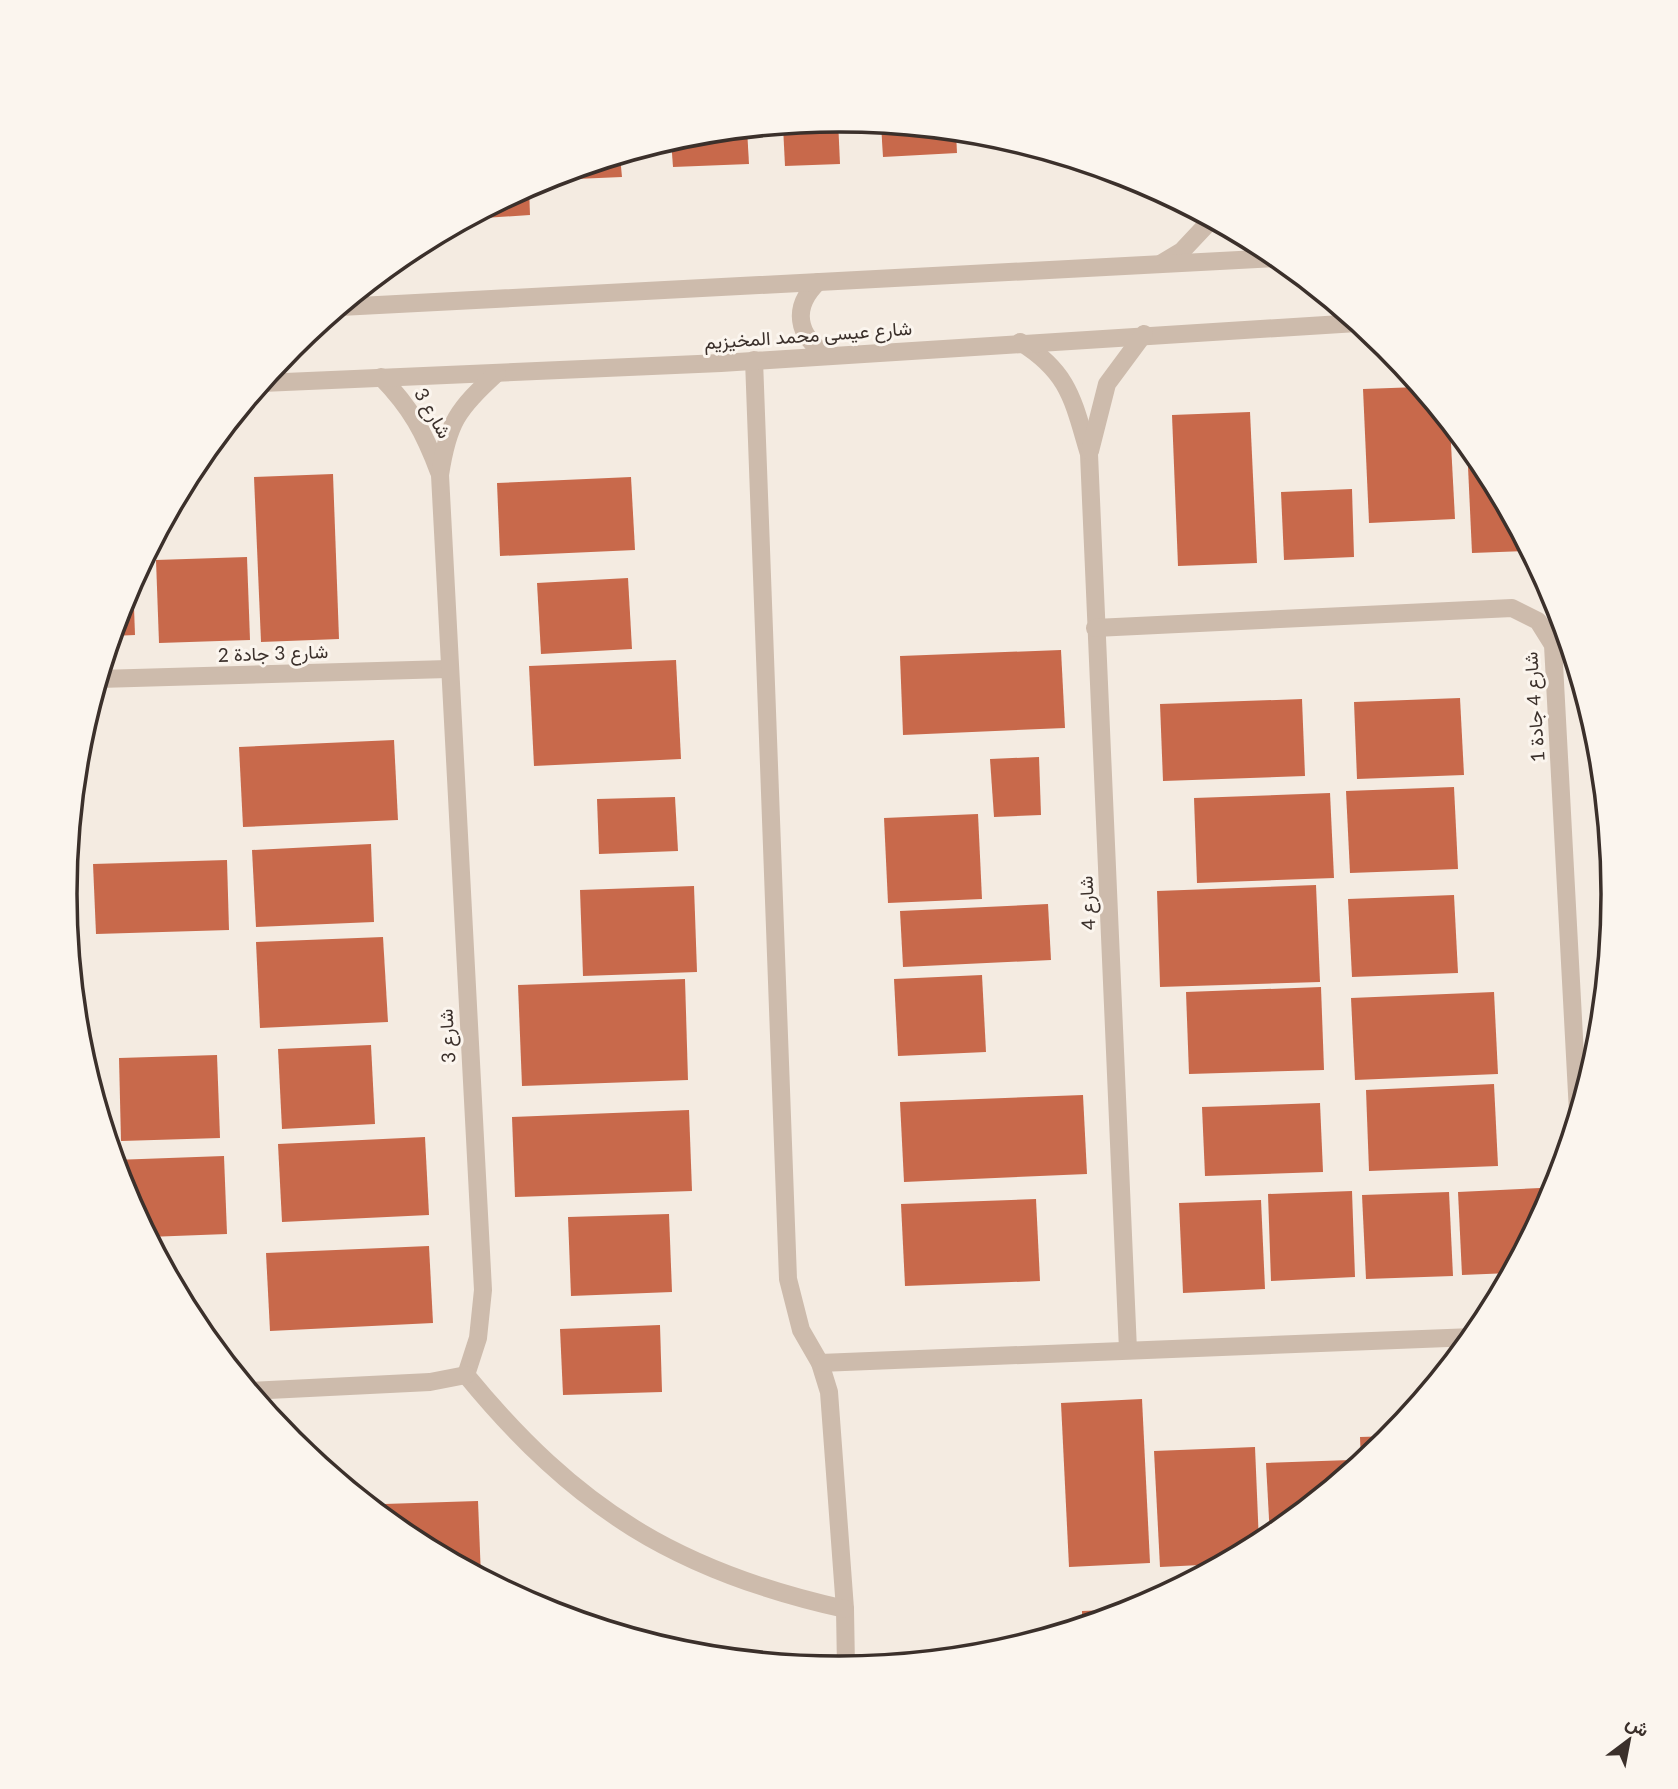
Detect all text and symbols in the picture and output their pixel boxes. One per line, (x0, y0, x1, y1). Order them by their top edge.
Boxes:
street label: شارع عيسى محمد المخيزيم (703, 316, 913, 355)
street label: شارع 3 (408, 384, 457, 443)
street label: شارع 3 جادة 2 (217, 639, 329, 668)
street label: شارع 4 جادة 1 (1518, 651, 1551, 763)
street label: شارع 4 (1074, 875, 1101, 931)
street label: شارع 3 (434, 1008, 461, 1064)
north arrow (1594, 1705, 1664, 1775)
text: ش (1622, 1709, 1654, 1742)

